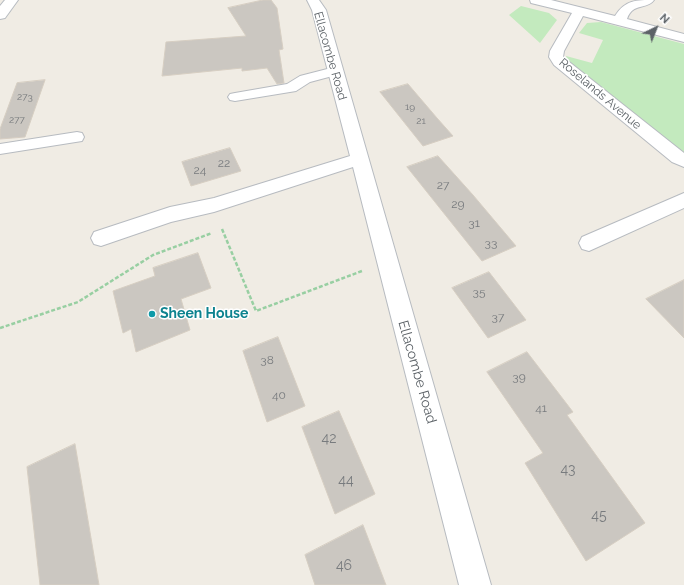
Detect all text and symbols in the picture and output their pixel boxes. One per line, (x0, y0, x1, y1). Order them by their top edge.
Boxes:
north arrow (636, 8, 676, 48)
street label: Ellacombe Road (310, 10, 350, 102)
text: N (657, 11, 672, 26)
street label: Roselands Avenue (556, 55, 644, 133)
house number: 273 (17, 91, 33, 103)
house number: 19 (405, 101, 415, 113)
house number: 277 (9, 114, 25, 126)
house number: 21 (416, 115, 426, 127)
house number: 22 (218, 156, 230, 170)
house number: 24 (194, 163, 206, 177)
house number: 27 (437, 178, 449, 192)
house number: 29 (451, 197, 465, 211)
house number: 31 (468, 216, 480, 230)
house number: 33 (485, 236, 497, 250)
house number: 35 (473, 285, 485, 299)
place label: Sheen House (160, 306, 248, 322)
marker: Sheen House (147, 309, 157, 319)
house number: 37 (492, 310, 504, 324)
street label: Ellacombe Road (394, 318, 440, 426)
house number: 38 (260, 353, 274, 367)
house number: 39 (512, 370, 526, 384)
house number: 40 (272, 388, 286, 402)
house number: 41 (535, 401, 547, 415)
house number: 42 (322, 431, 336, 447)
house number: 43 (560, 462, 576, 478)
house number: 44 (338, 473, 354, 489)
house number: 45 (591, 508, 607, 524)
house number: 46 (336, 558, 352, 574)

